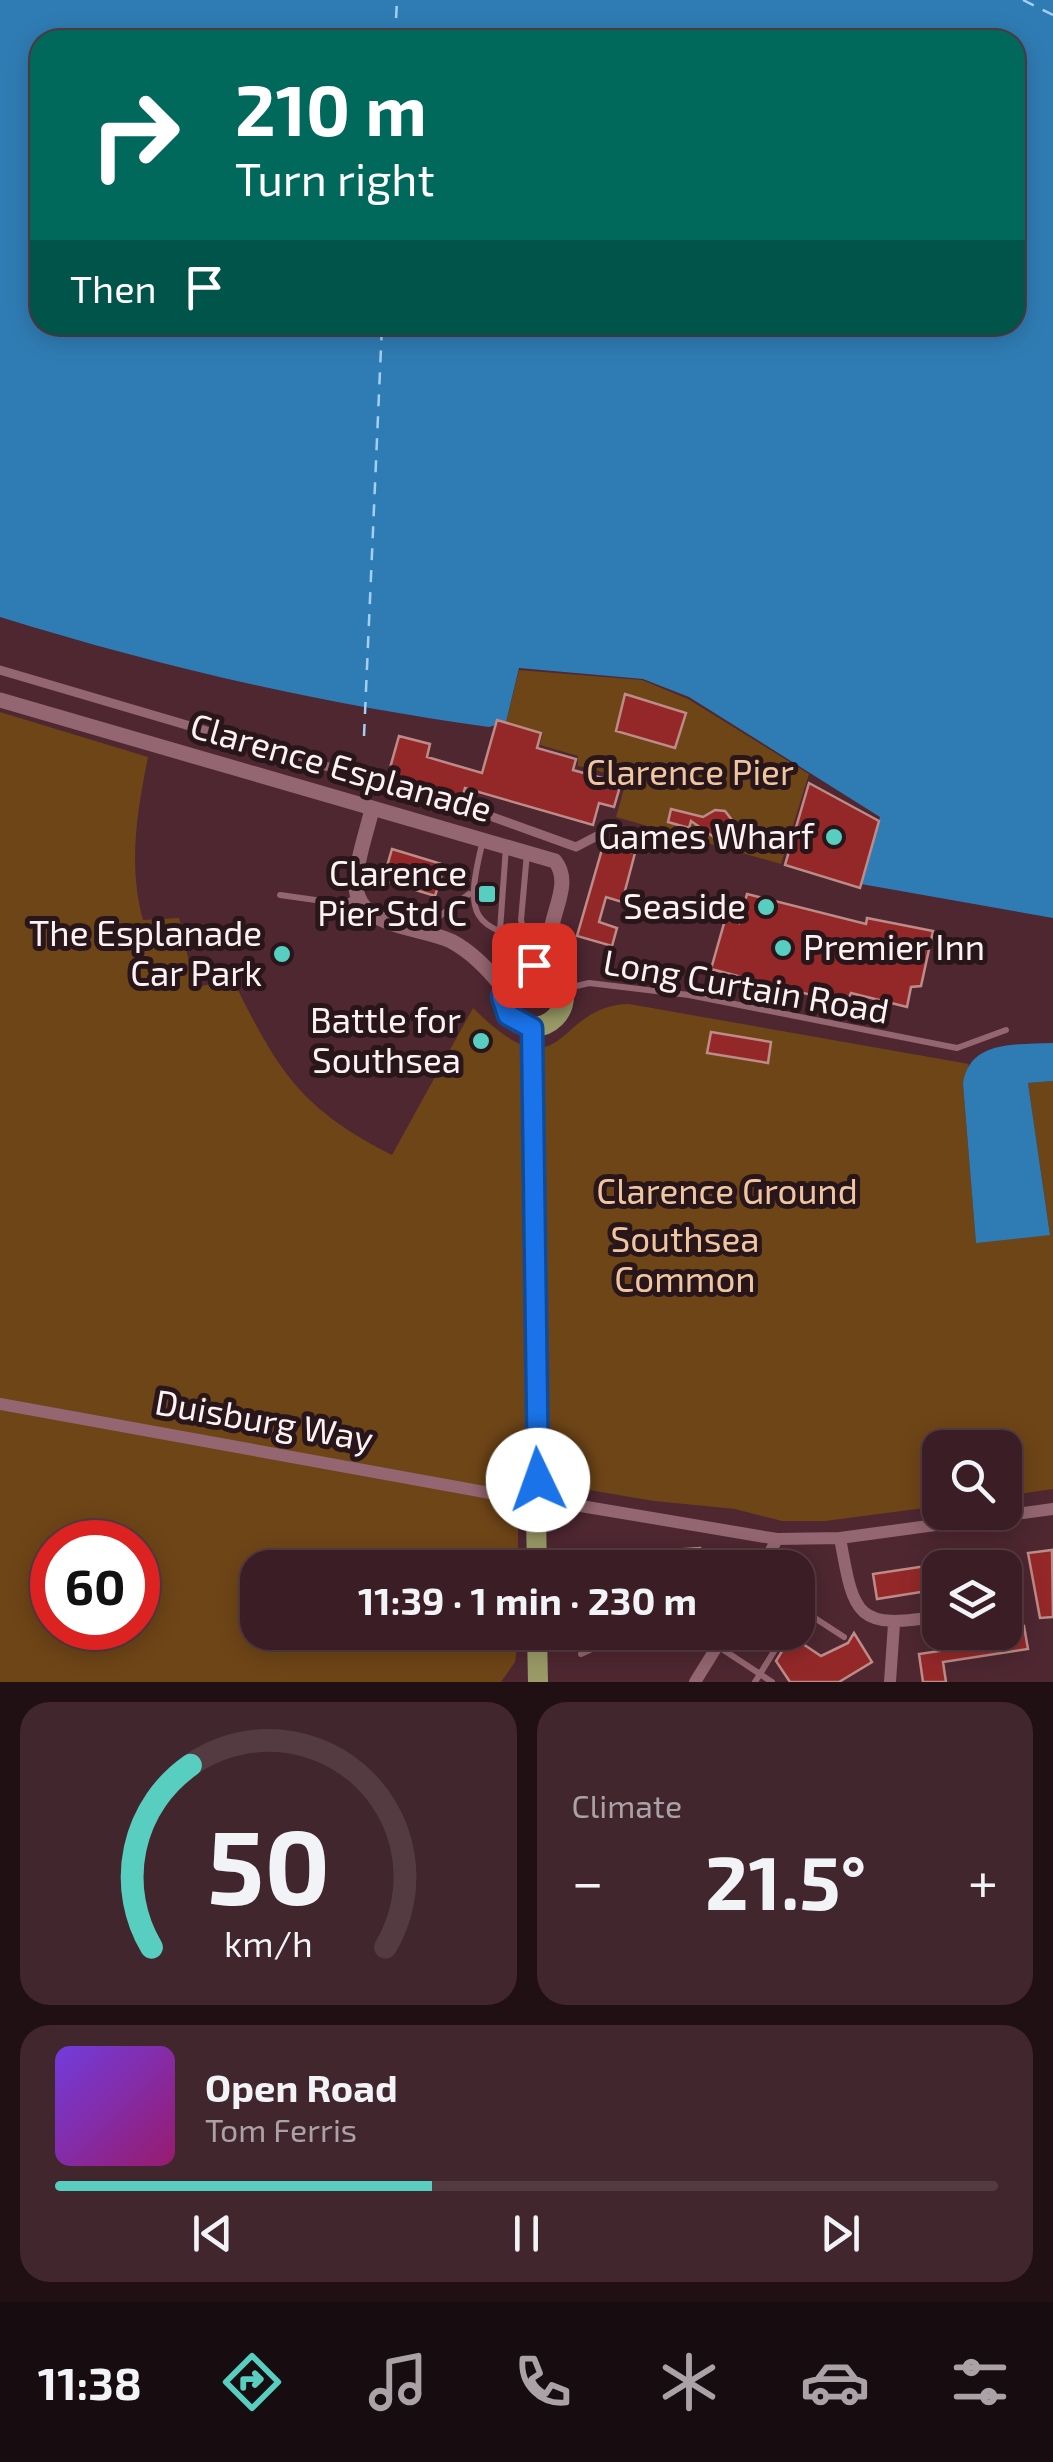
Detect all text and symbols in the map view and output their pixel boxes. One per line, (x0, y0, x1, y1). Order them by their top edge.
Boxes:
text: 210 m (235, 66, 427, 150)
icon: right (70, 70, 200, 200)
text: Turn right (235, 151, 435, 205)
icon: arrive (177, 260, 232, 315)
text: Then (70, 265, 157, 311)
street label: Clarence Esplanade (186, 703, 497, 829)
park label: Clarence Pier (586, 750, 794, 792)
place label: Games Wharf (598, 814, 815, 856)
marker: Games Wharf (823, 826, 845, 848)
place label: Clarence Pier Std C (317, 851, 467, 933)
marker: Clarence Pier Std C (476, 883, 498, 905)
place label: Seaside (623, 884, 746, 926)
marker: Seaside (755, 896, 777, 918)
place label: The Esplanade Car Park (29, 911, 262, 993)
pin (492, 923, 577, 1008)
place label: Premier Inn (803, 925, 985, 967)
marker: Premier Inn (772, 937, 794, 959)
icon: arrive (507, 938, 562, 993)
street label: Long Curtain Road (600, 939, 892, 1031)
marker: The Esplanade Car Park (271, 943, 293, 965)
place label: Battle for Southsea (310, 998, 461, 1080)
marker: Battle for Southsea (470, 1030, 492, 1052)
park label: Clarence Ground (596, 1169, 858, 1211)
park label: Southsea Common (611, 1217, 759, 1299)
street label: Duisburg Way (152, 1379, 377, 1459)
position arrow (486, 1428, 590, 1532)
map controls (922, 1430, 1022, 1650)
button: search (922, 1430, 1022, 1530)
speed limit sign: 60 (30, 1520, 160, 1650)
button: layers (922, 1550, 1022, 1650)
text: 11:39 · 1 min · 230 m (358, 1577, 697, 1623)
text: Climate (572, 1786, 682, 1824)
text: 50 (207, 1801, 330, 1926)
text: 21.5° (705, 1835, 866, 1925)
text: − (572, 1847, 604, 1913)
text: + (968, 1847, 998, 1913)
text: km/h (224, 1921, 313, 1964)
text: Open Road (205, 2064, 398, 2110)
text: Tom Ferris (205, 2110, 357, 2148)
icon: previous (185, 2206, 240, 2261)
icon: pause (499, 2206, 554, 2261)
icon: next (813, 2206, 868, 2261)
icon: directions (217, 2347, 287, 2417)
icon: music (363, 2347, 433, 2417)
icon: phone (508, 2347, 578, 2417)
icon: climate (654, 2347, 724, 2417)
icon: car (800, 2347, 870, 2417)
icon: filters (945, 2347, 1015, 2417)
text: 11:38 (38, 2355, 142, 2409)

